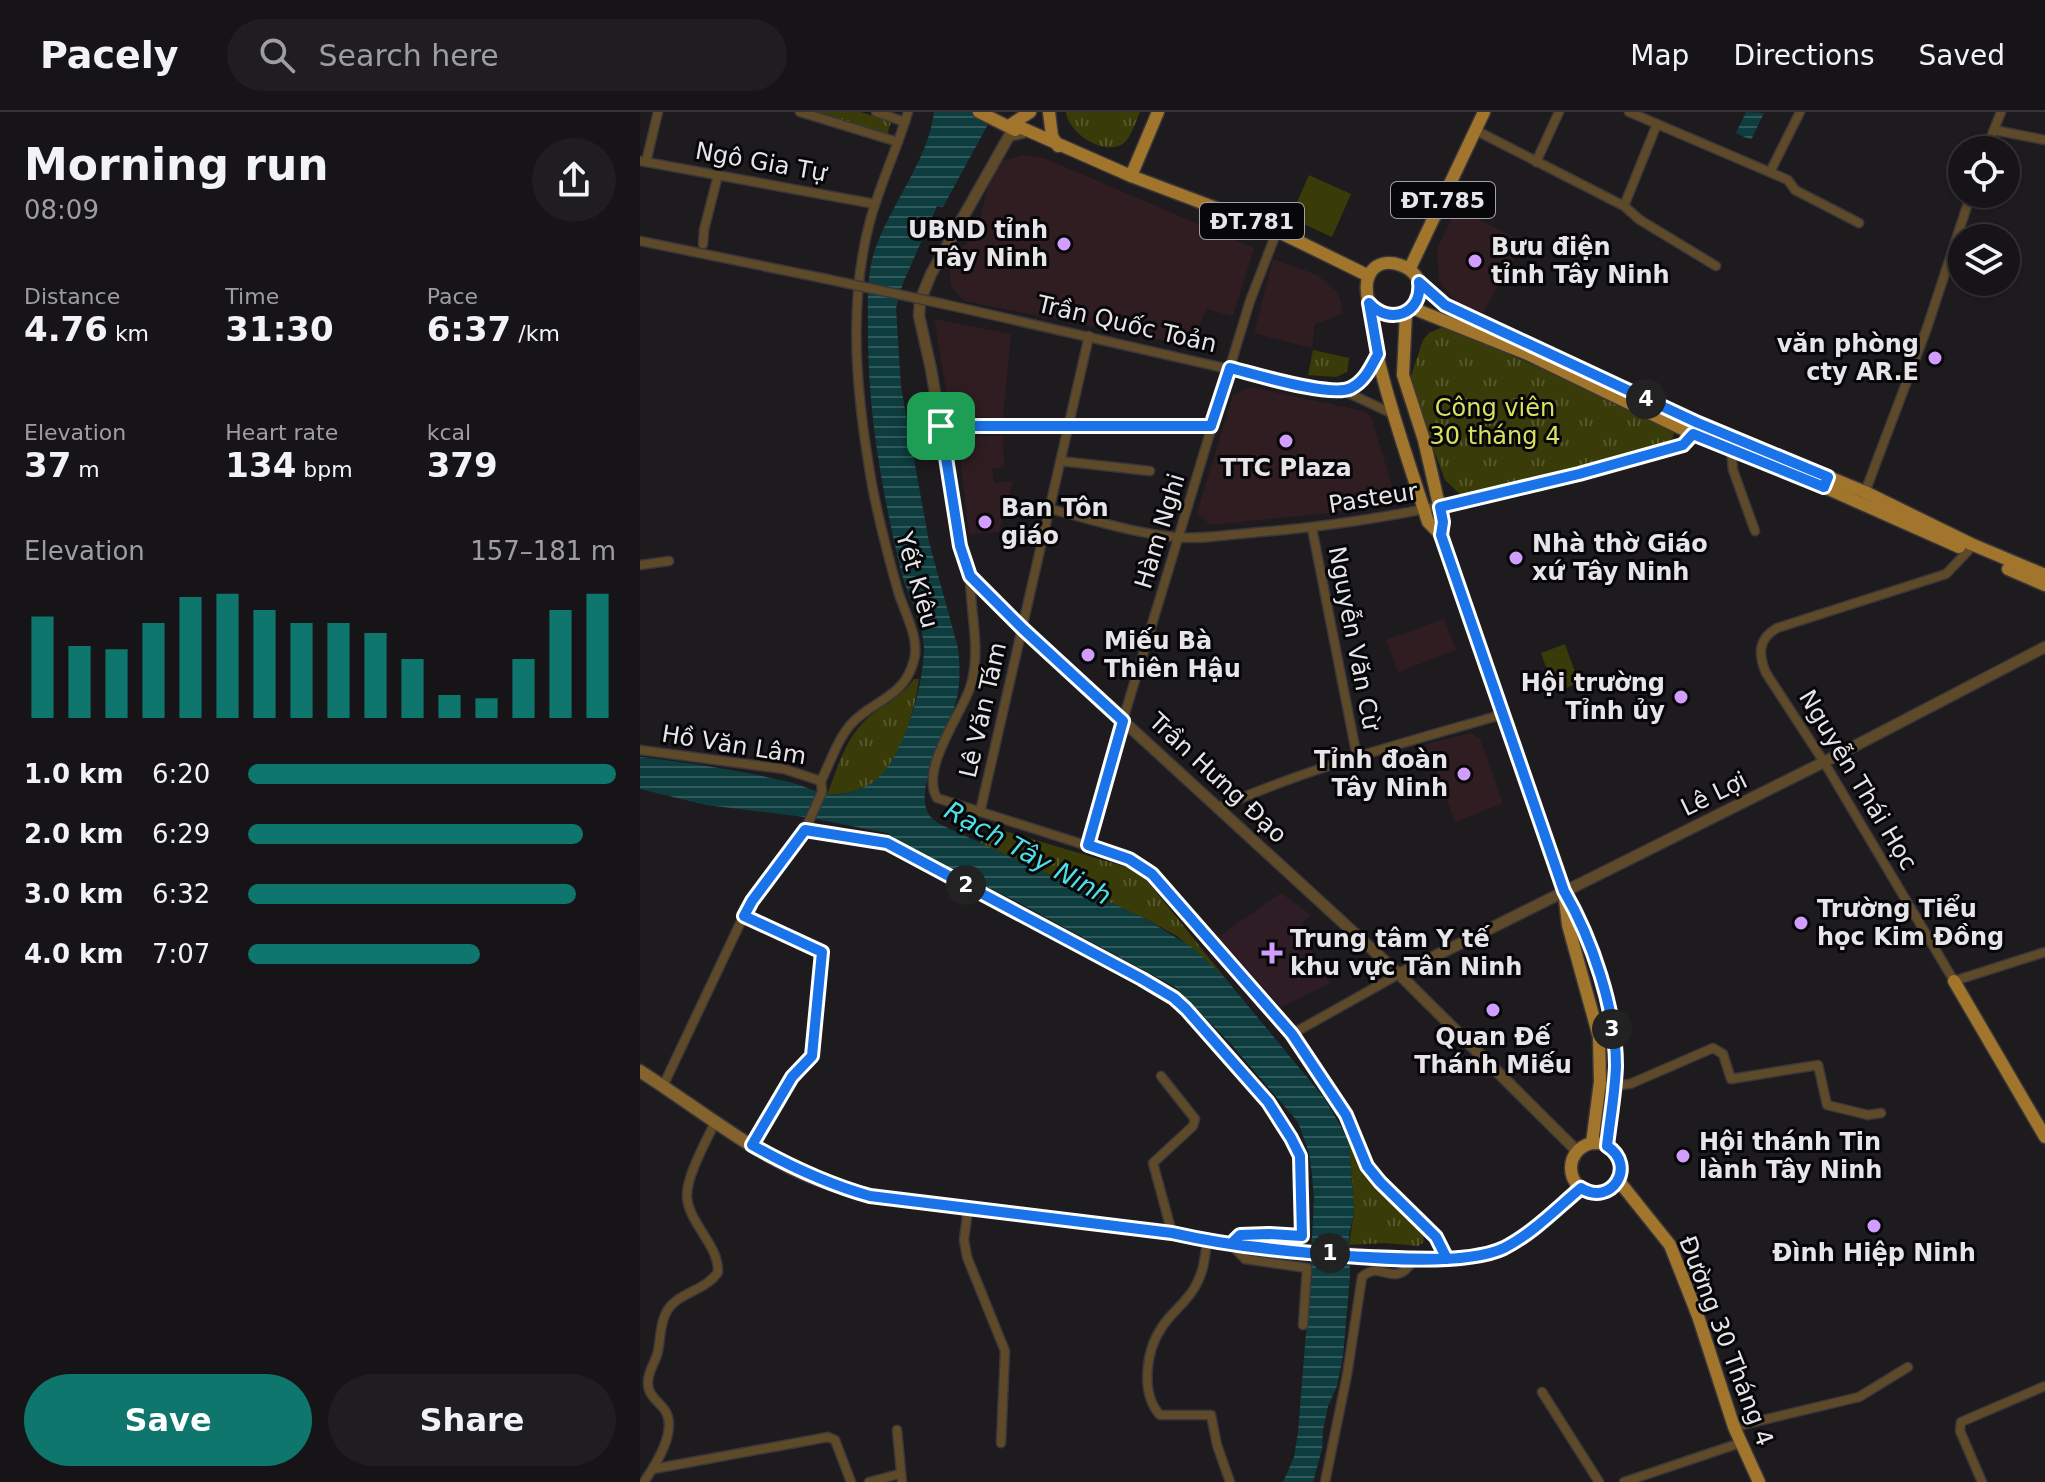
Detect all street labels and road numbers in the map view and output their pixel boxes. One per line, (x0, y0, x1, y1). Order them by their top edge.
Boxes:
street label: Ngô Gia Tự (693, 137, 831, 188)
road number: ĐT.785 (1391, 182, 1495, 218)
road number: ĐT.781 (1200, 203, 1304, 239)
street label: Trần Quốc Toản (1034, 290, 1219, 358)
street label: Hàm Nghi (1129, 470, 1191, 592)
street label: Pasteur (1326, 477, 1420, 519)
street label: Yết Kiêu (890, 528, 944, 631)
street label: Nguyễn Văn Cừ (1322, 544, 1387, 734)
street label: Lê Văn Tám (954, 640, 1012, 780)
street label: Nguyễn Thái Học (1793, 684, 1924, 875)
street label: Trần Hưng Đạo (1143, 706, 1293, 849)
street label: Hồ Văn Lâm (660, 720, 808, 770)
street label: Lê Lợi (1676, 766, 1752, 822)
street label: Đường 30 Tháng 4 (1673, 1232, 1779, 1450)

